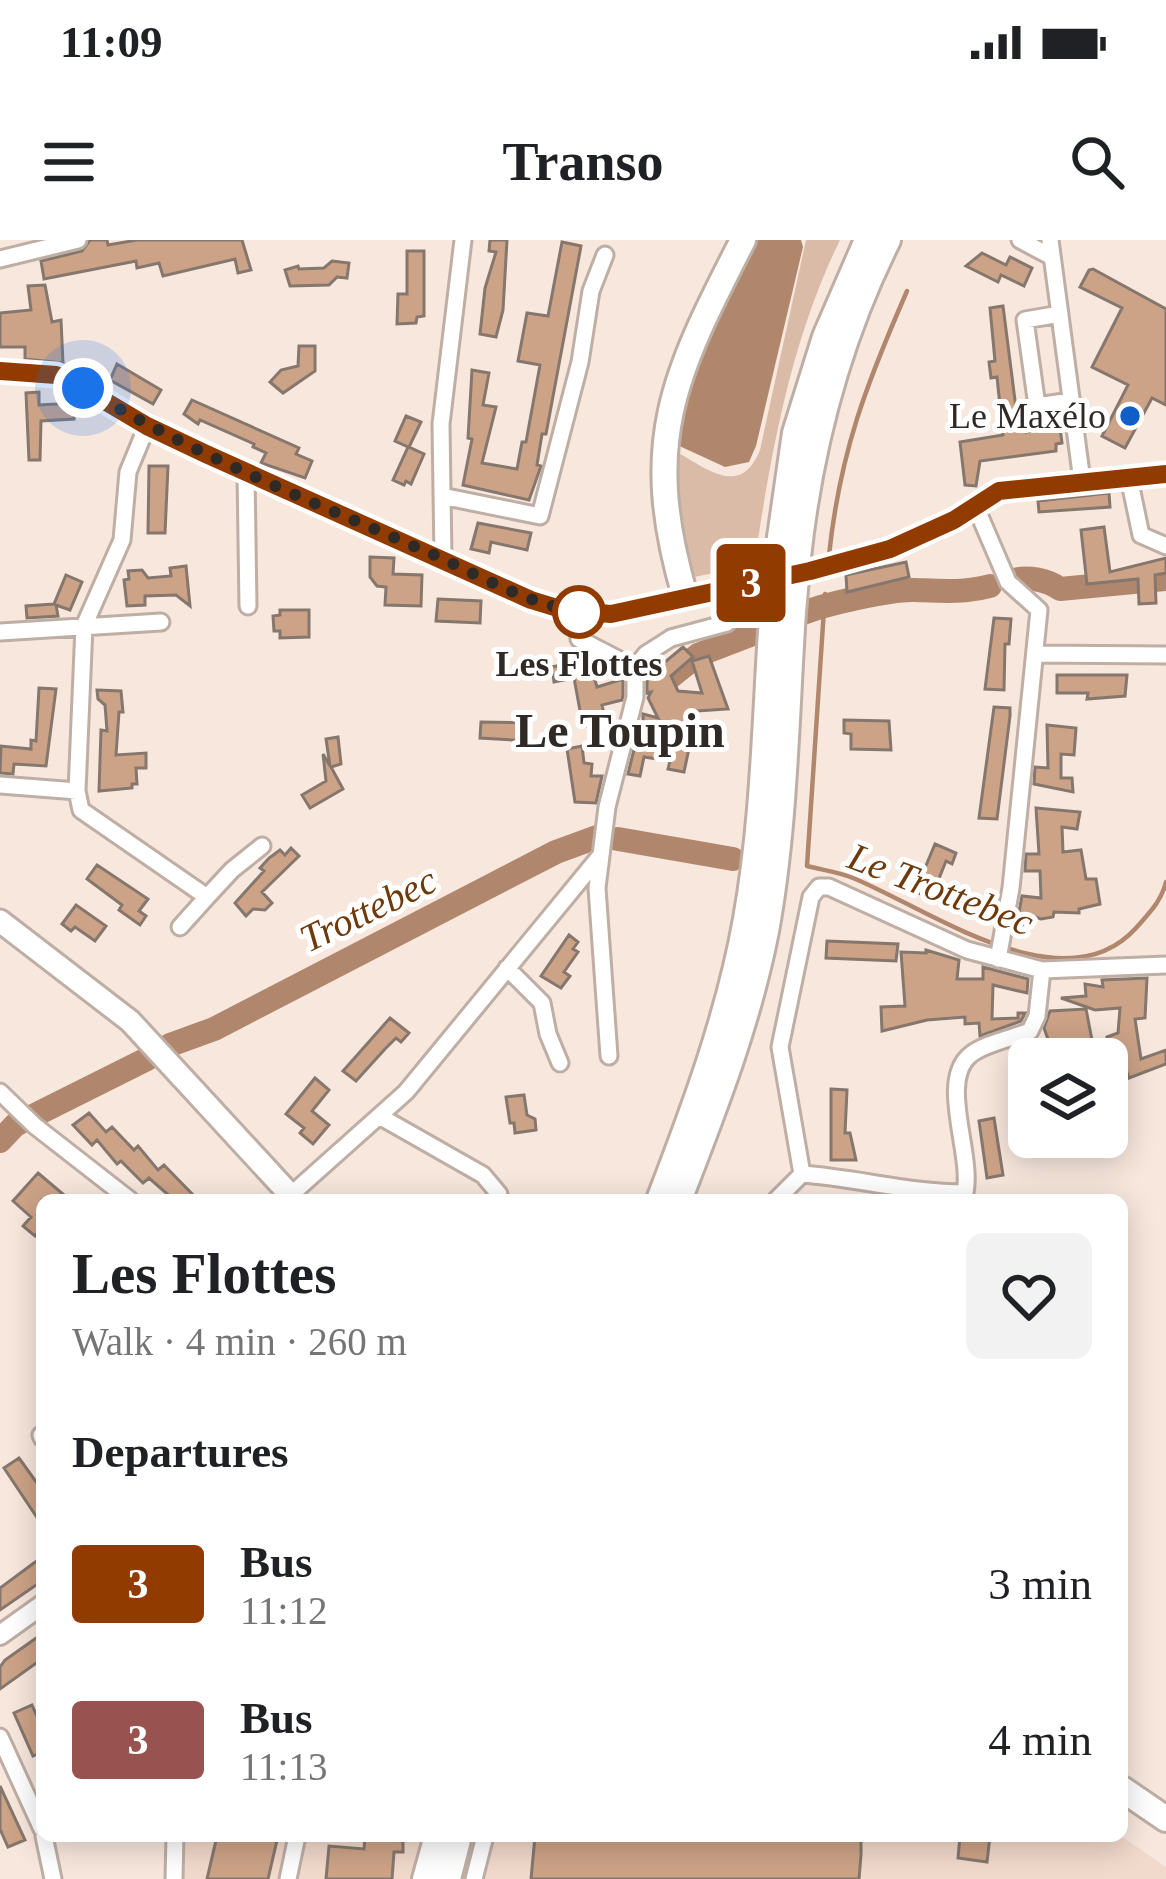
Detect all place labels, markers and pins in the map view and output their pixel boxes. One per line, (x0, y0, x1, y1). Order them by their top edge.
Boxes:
place label: Le Maxélo (949, 396, 1106, 436)
marker: Le Maxélo (1117, 403, 1143, 429)
marker: Les Flottes (554, 587, 604, 637)
place label: Les Flottes (496, 644, 662, 684)

